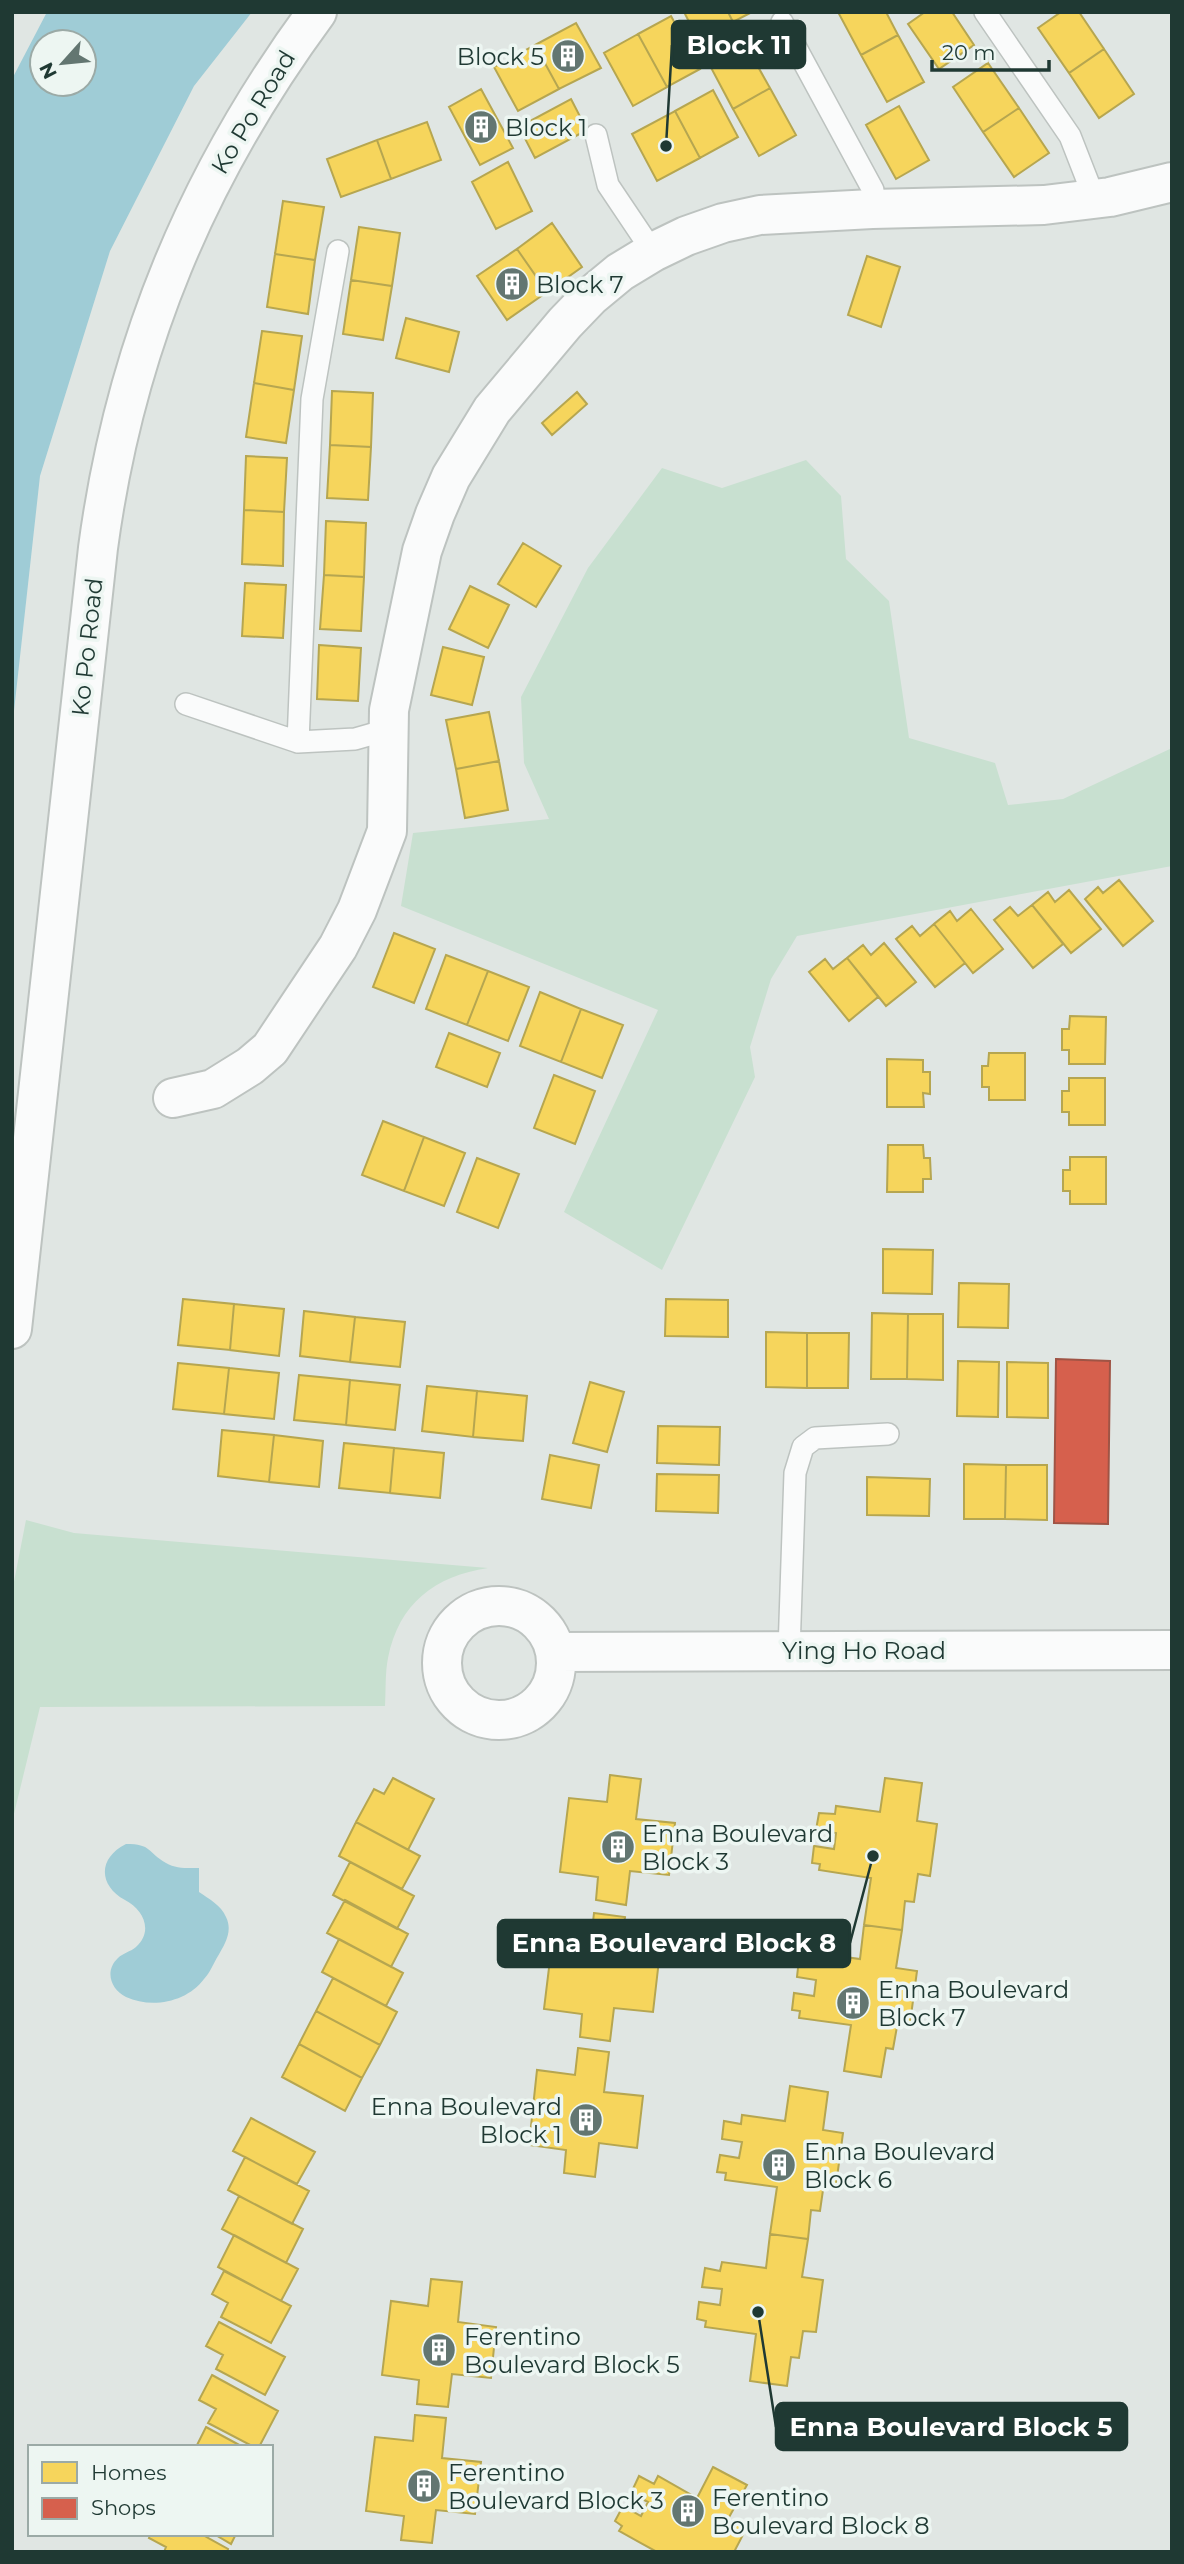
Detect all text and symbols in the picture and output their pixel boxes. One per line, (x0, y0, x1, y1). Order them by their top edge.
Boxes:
callout: Block 11 (672, 21, 805, 68)
north arrow (28, 28, 98, 98)
scale bar (932, 28, 1049, 72)
text: Block 11 (687, 29, 791, 61)
building icon: Block 5 (549, 37, 587, 75)
text: 20 m (942, 40, 996, 65)
place label: Block 5 (457, 42, 544, 71)
street label: Ko Po Road (205, 45, 301, 179)
text: N (35, 58, 62, 83)
building icon: Block 1 (462, 108, 500, 146)
place label: Block 1 (505, 113, 587, 142)
building icon: Block 7 (493, 265, 531, 303)
place label: Block 7 (536, 270, 624, 299)
street label: Ko Po Road (65, 576, 109, 718)
street label: Ying Ho Road (782, 1636, 946, 1665)
place label: Enna Boulevard Block 3 (642, 1819, 833, 1876)
building icon: Enna Boulevard Block 3 (599, 1828, 637, 1866)
callout: Enna Boulevard Block 8 (498, 1920, 850, 1967)
text: Enna Boulevard Block 8 (512, 1927, 836, 1959)
place label: Enna Boulevard Block 7 (878, 1975, 1069, 2032)
building icon: Enna Boulevard Block 7 (834, 1984, 872, 2022)
place label: Enna Boulevard Block 1 (371, 2092, 562, 2149)
building icon: Enna Boulevard Block 1 (567, 2101, 605, 2139)
place label: Enna Boulevard Block 6 (804, 2137, 995, 2194)
building icon: Enna Boulevard Block 6 (760, 2146, 798, 2184)
place label: Ferentino Boulevard Block 5 (464, 2322, 680, 2379)
building icon: Ferentino Boulevard Block 5 (420, 2331, 458, 2369)
callout: Enna Boulevard Block 5 (776, 2403, 1127, 2450)
text: Enna Boulevard Block 5 (790, 2411, 1112, 2443)
legend (28, 2445, 273, 2536)
place label: Ferentino Boulevard Block 3 (448, 2458, 664, 2515)
text: Homes (91, 2460, 166, 2485)
building icon: Ferentino Boulevard Block 3 (405, 2467, 443, 2505)
place label: Ferentino Boulevard Block 8 (712, 2483, 929, 2540)
building icon: Ferentino Boulevard Block 8 (669, 2492, 707, 2530)
text: Shops (91, 2495, 156, 2520)

